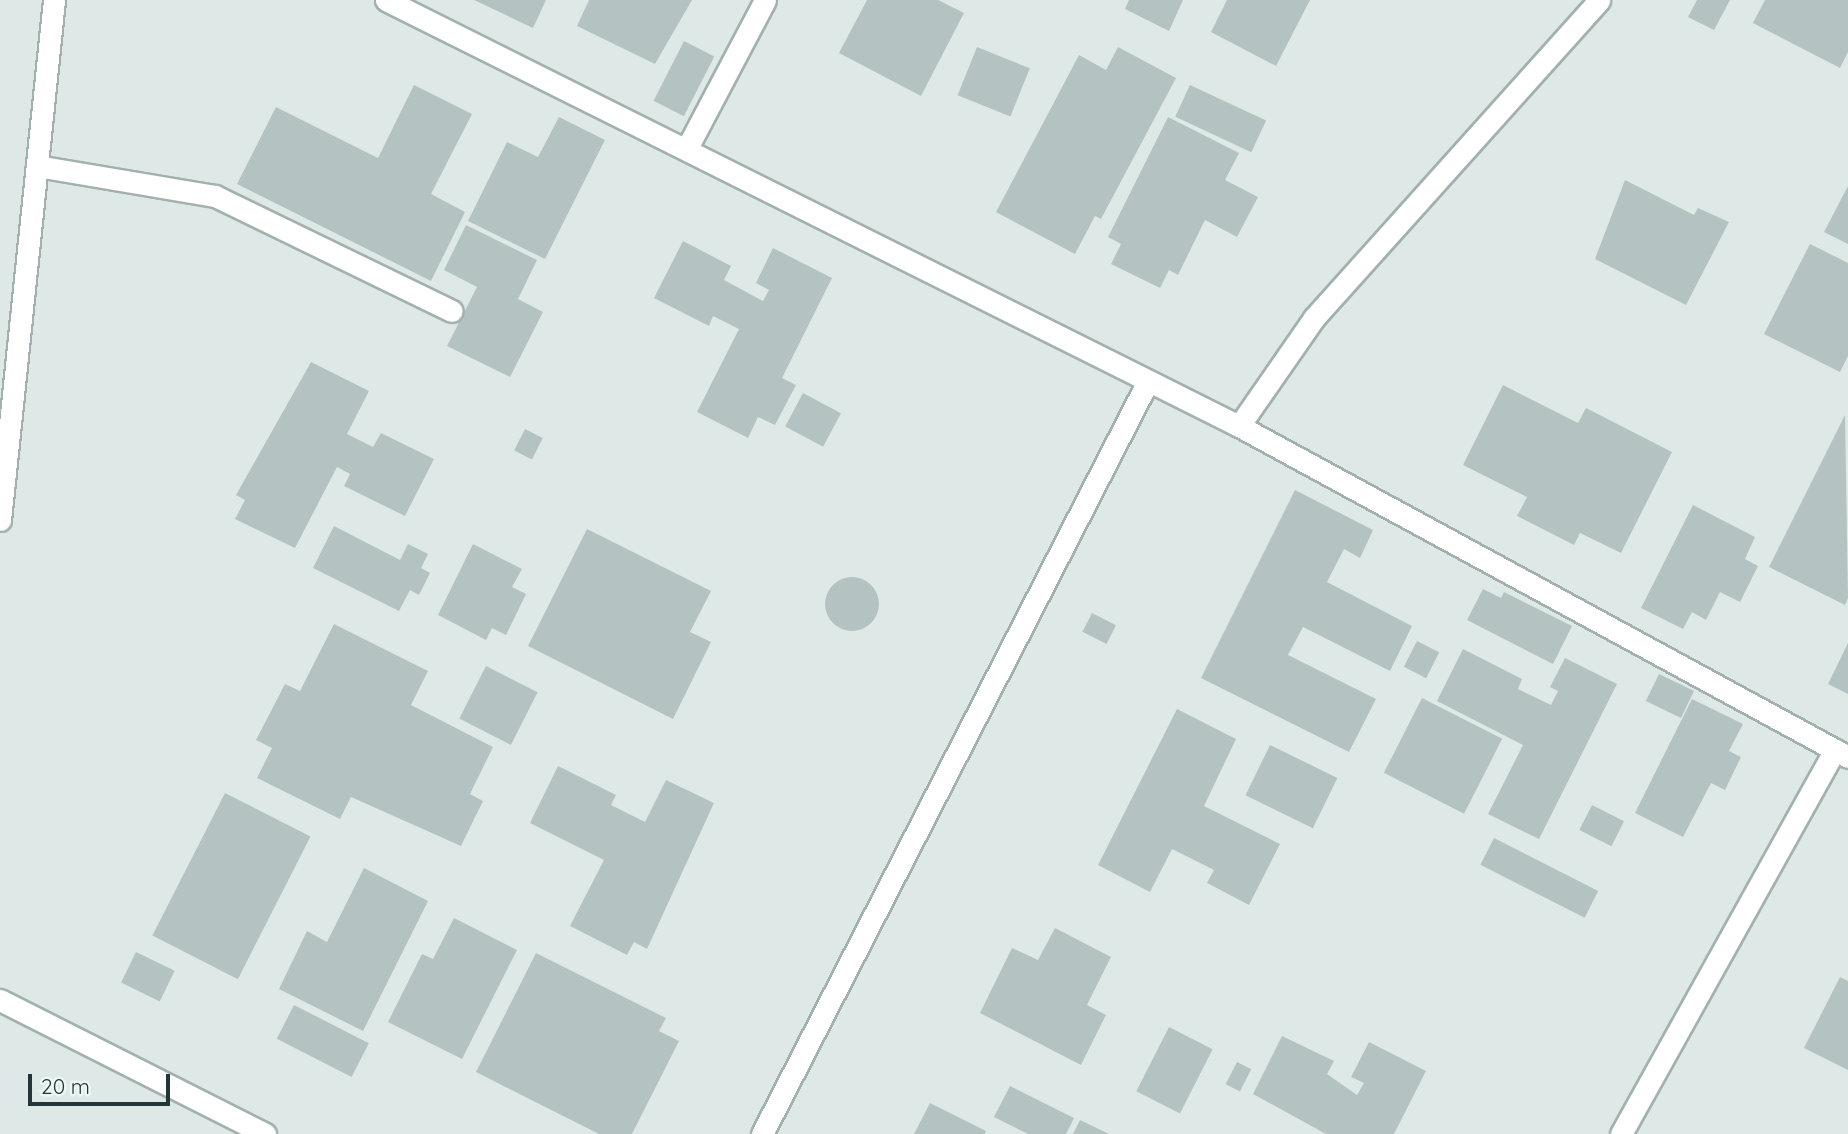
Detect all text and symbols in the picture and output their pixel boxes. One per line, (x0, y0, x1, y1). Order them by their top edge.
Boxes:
scale bar (32, 1060, 173, 1104)
text: 20 m (41, 1073, 90, 1099)

